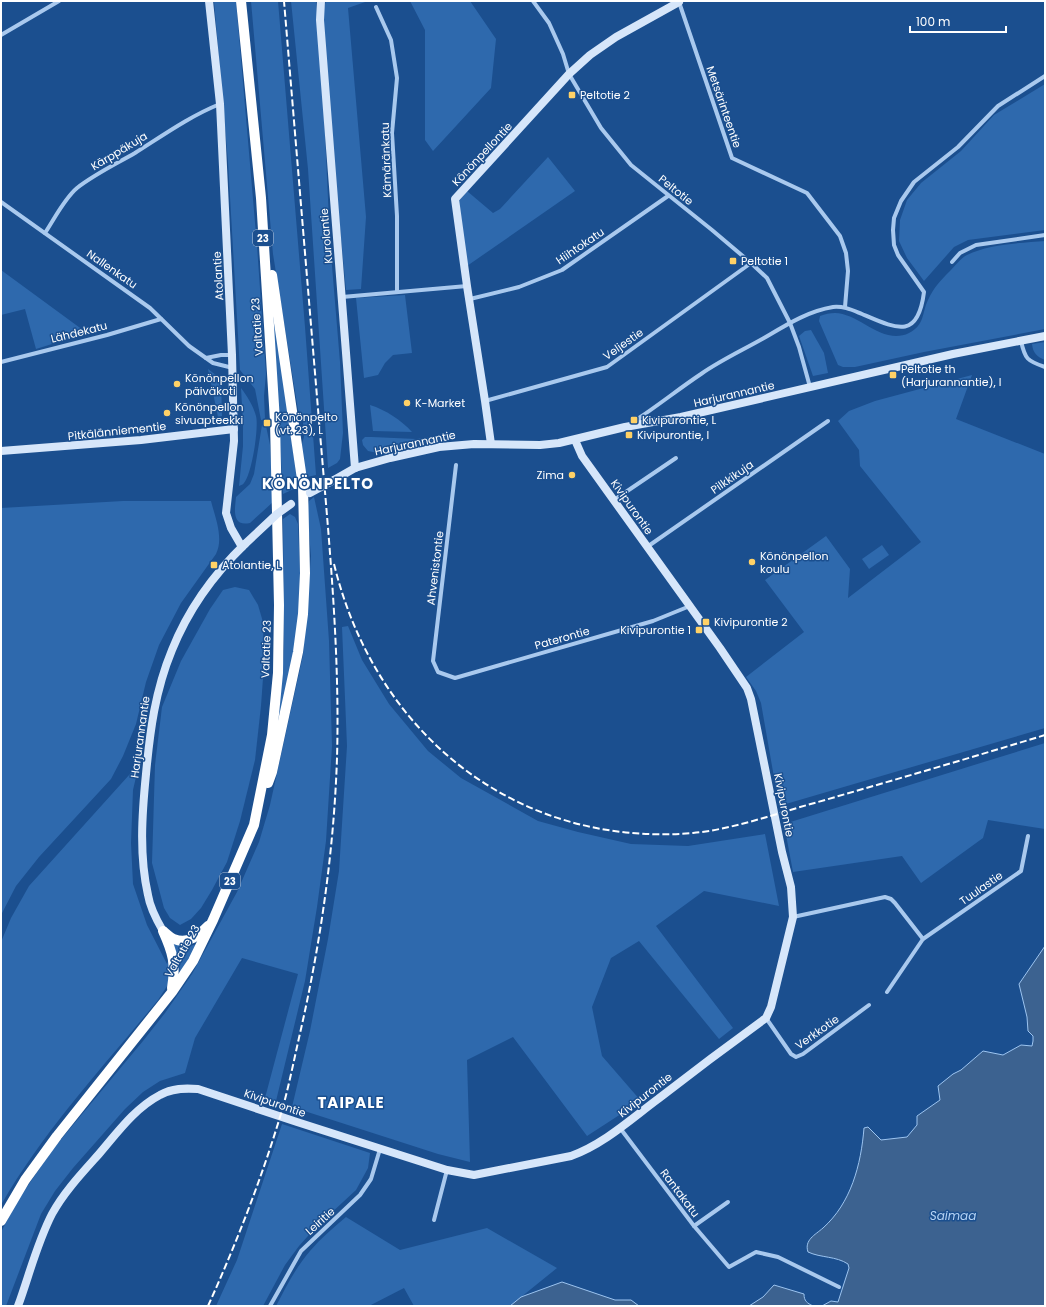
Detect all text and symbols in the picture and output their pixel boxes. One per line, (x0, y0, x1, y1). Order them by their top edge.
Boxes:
scale bar (910, 8, 1006, 34)
text: 100 m (916, 13, 950, 30)
street label: Metsärinteentie (703, 64, 746, 150)
place label: Peltotie 2 (580, 87, 630, 103)
marker: Peltotie 2 (567, 90, 577, 100)
street label: Könönpellontie (448, 118, 516, 189)
street label: Kämäränkatu (377, 122, 395, 198)
street label: Kärppäkuja (88, 128, 150, 174)
street label: Peltotie (655, 171, 697, 209)
street label: Kurolantie (316, 207, 336, 264)
street label: Hiihtokatu (553, 224, 607, 268)
road number: 23 (253, 230, 273, 246)
street label: Nallenkatu (83, 246, 141, 292)
street label: Atolantie (209, 251, 227, 301)
place label: Peltotie 1 (741, 253, 788, 269)
marker: Peltotie 1 (728, 256, 738, 266)
street label: Valtatie 23 (247, 297, 267, 357)
street label: Lähdekatu (49, 317, 109, 347)
street label: Veljestie (600, 324, 646, 364)
place label: Peltotie th (Harjurannantie), I (901, 361, 1001, 390)
place label: Könönpellon päiväkoti (185, 370, 254, 399)
marker: Peltotie th (Harjurannantie), I (888, 370, 898, 380)
street label: Harjurannantie (692, 377, 776, 411)
marker: Könönpellon päiväkoti (172, 379, 182, 389)
place label: K-Market (415, 395, 465, 411)
marker: K-Market (402, 398, 412, 408)
place label: Könönpellon sivuapteekki (175, 399, 244, 428)
marker: Könönpellon sivuapteekki (162, 408, 172, 418)
place label: Könönpelto (vt. 23), L (275, 409, 338, 438)
place label: Kivipurontie, L (642, 412, 716, 428)
marker: Kivipurontie, L (629, 415, 639, 425)
street label: Pitkälänniementie (67, 418, 167, 444)
marker: Könönpelto (vt. 23), L (262, 418, 272, 428)
street label: Harjurannantie (373, 427, 457, 459)
place label: Kivipurontie, I (637, 427, 709, 443)
marker: Kivipurontie, I (624, 430, 634, 440)
street label: Pilkkikuja (707, 456, 757, 498)
place label: Zima (537, 467, 564, 483)
marker: Zima (567, 470, 577, 480)
district label: KÖNÖNPELTO (262, 473, 374, 494)
street label: Kivipurontie (607, 476, 657, 538)
street label: Ahvenistontie (423, 530, 448, 606)
place label: Könönpellon koulu (760, 548, 829, 577)
place label: Atolantie, L (222, 557, 281, 573)
marker: Könönpellon koulu (747, 557, 757, 567)
marker: Atolantie, L (209, 560, 219, 570)
place label: Kivipurontie 2 (714, 614, 788, 630)
marker: Kivipurontie 2 (701, 617, 711, 627)
street label: Valtatie 23 (257, 620, 275, 678)
street label: Paterontie (533, 622, 591, 653)
place label: Kivipurontie 1 (620, 622, 691, 638)
marker: Kivipurontie 1 (694, 625, 704, 635)
street label: Harjurannantie (126, 695, 154, 779)
street label: Kivipurontie (770, 772, 798, 838)
street label: Tuulastie (956, 867, 1006, 909)
road number: 23 (220, 873, 240, 889)
street label: Valtatie 23 (160, 922, 204, 980)
street label: Verkkotie (792, 1011, 842, 1053)
street label: Kivipurontie (615, 1069, 675, 1121)
street label: Kivipurontie (242, 1085, 308, 1121)
district label: TAIPALE (317, 1092, 385, 1113)
street label: Rantakatu (657, 1166, 703, 1220)
street label: Leiritie (302, 1203, 338, 1239)
water label: Saimaa (930, 1207, 976, 1224)

